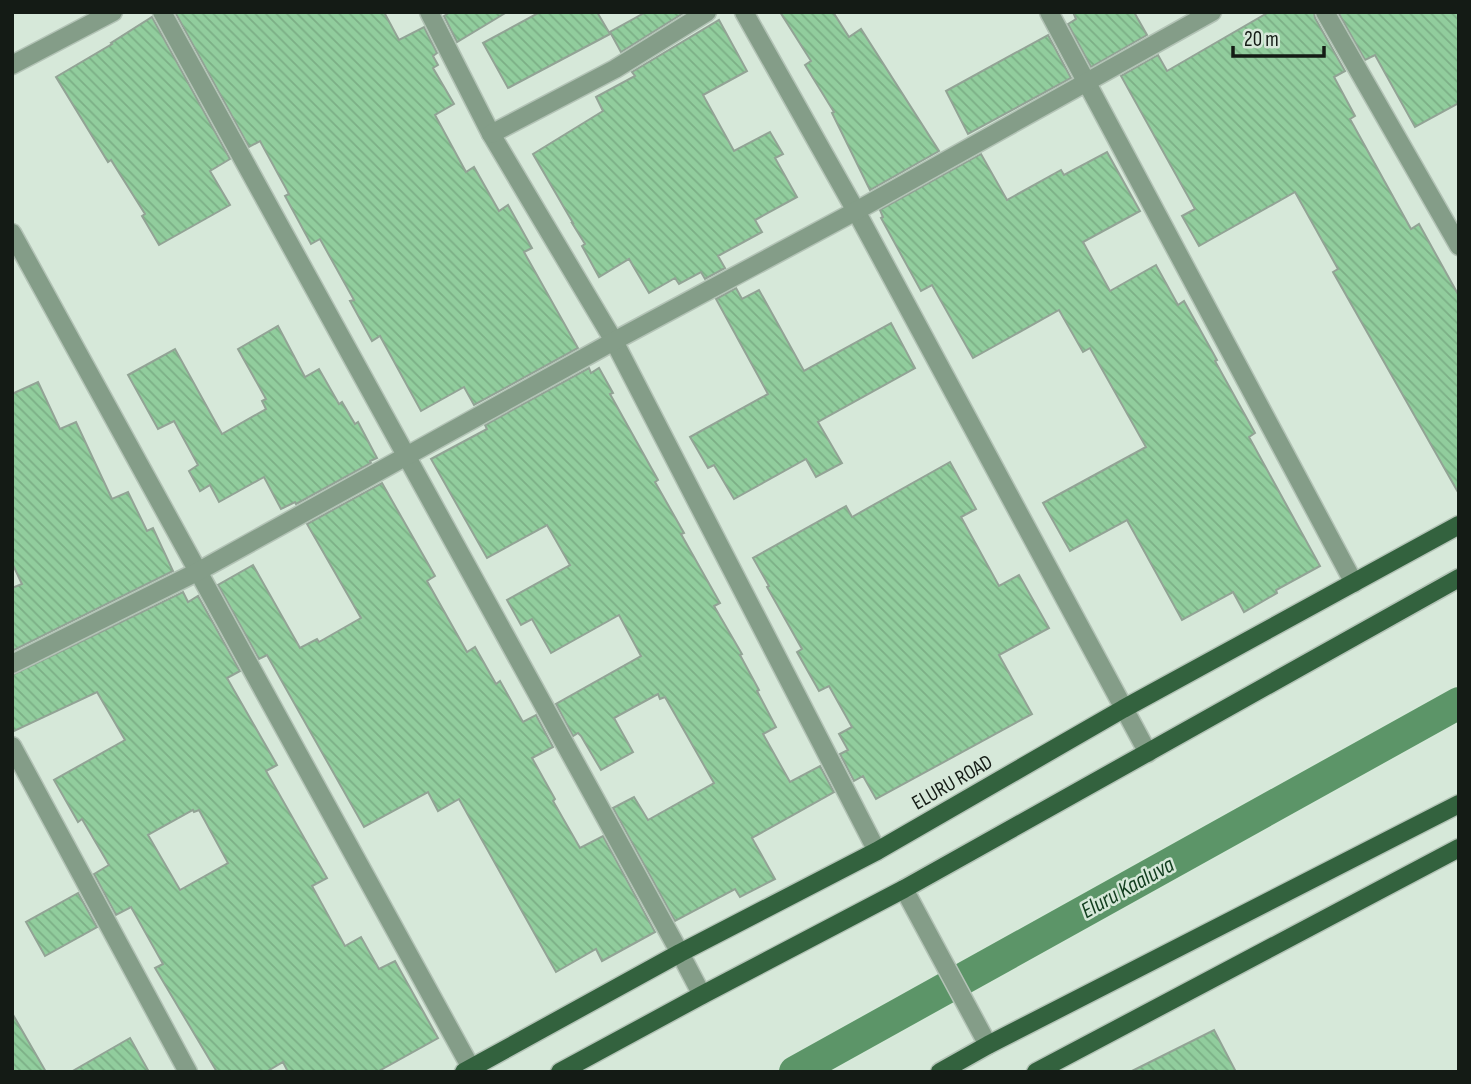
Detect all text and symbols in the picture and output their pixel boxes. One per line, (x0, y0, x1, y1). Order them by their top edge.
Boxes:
scale bar (1233, 14, 1324, 58)
text: 20 m (1244, 27, 1279, 52)
street label: ELURU ROAD (907, 749, 997, 815)
water label: Eluru Kaaluva (1076, 851, 1180, 925)

